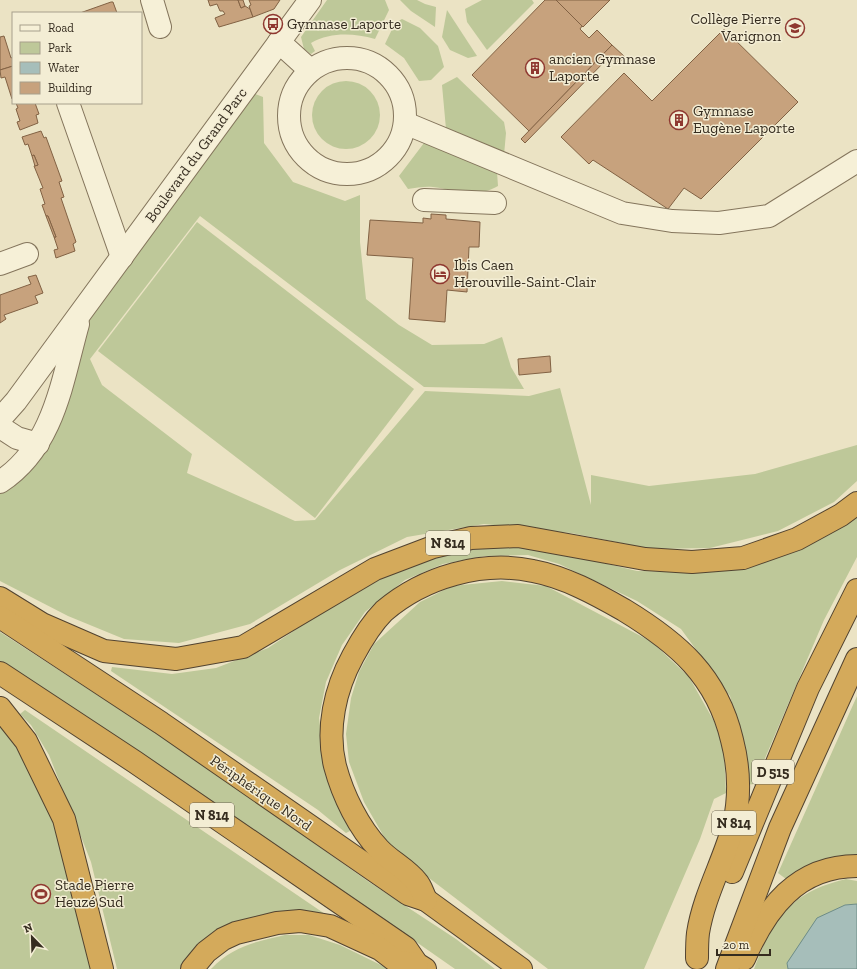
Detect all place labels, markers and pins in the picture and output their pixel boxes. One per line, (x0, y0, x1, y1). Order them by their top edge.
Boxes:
place label: Collège Pierre Varignon (690, 10, 781, 45)
bus stop icon: Gymnase Laporte (262, 13, 284, 35)
place label: Gymnase Laporte (287, 15, 401, 33)
school or university icon: Collège Pierre Varignon (784, 17, 806, 39)
place label: ancien Gymnase Laporte (549, 50, 655, 85)
building icon: ancien Gymnase Laporte (524, 57, 546, 79)
place label: Gymnase Eugène Laporte (693, 102, 795, 137)
building icon: Gymnase Eugène Laporte (668, 109, 690, 131)
place label: Ibis Caen Herouville-Saint-Clair (454, 256, 597, 291)
hotel icon: Ibis Caen Herouville-Saint-Clair (429, 263, 451, 285)
place label: Stade Pierre Heuzé Sud (55, 876, 134, 911)
sports icon: Stade Pierre Heuzé Sud (30, 883, 52, 905)

